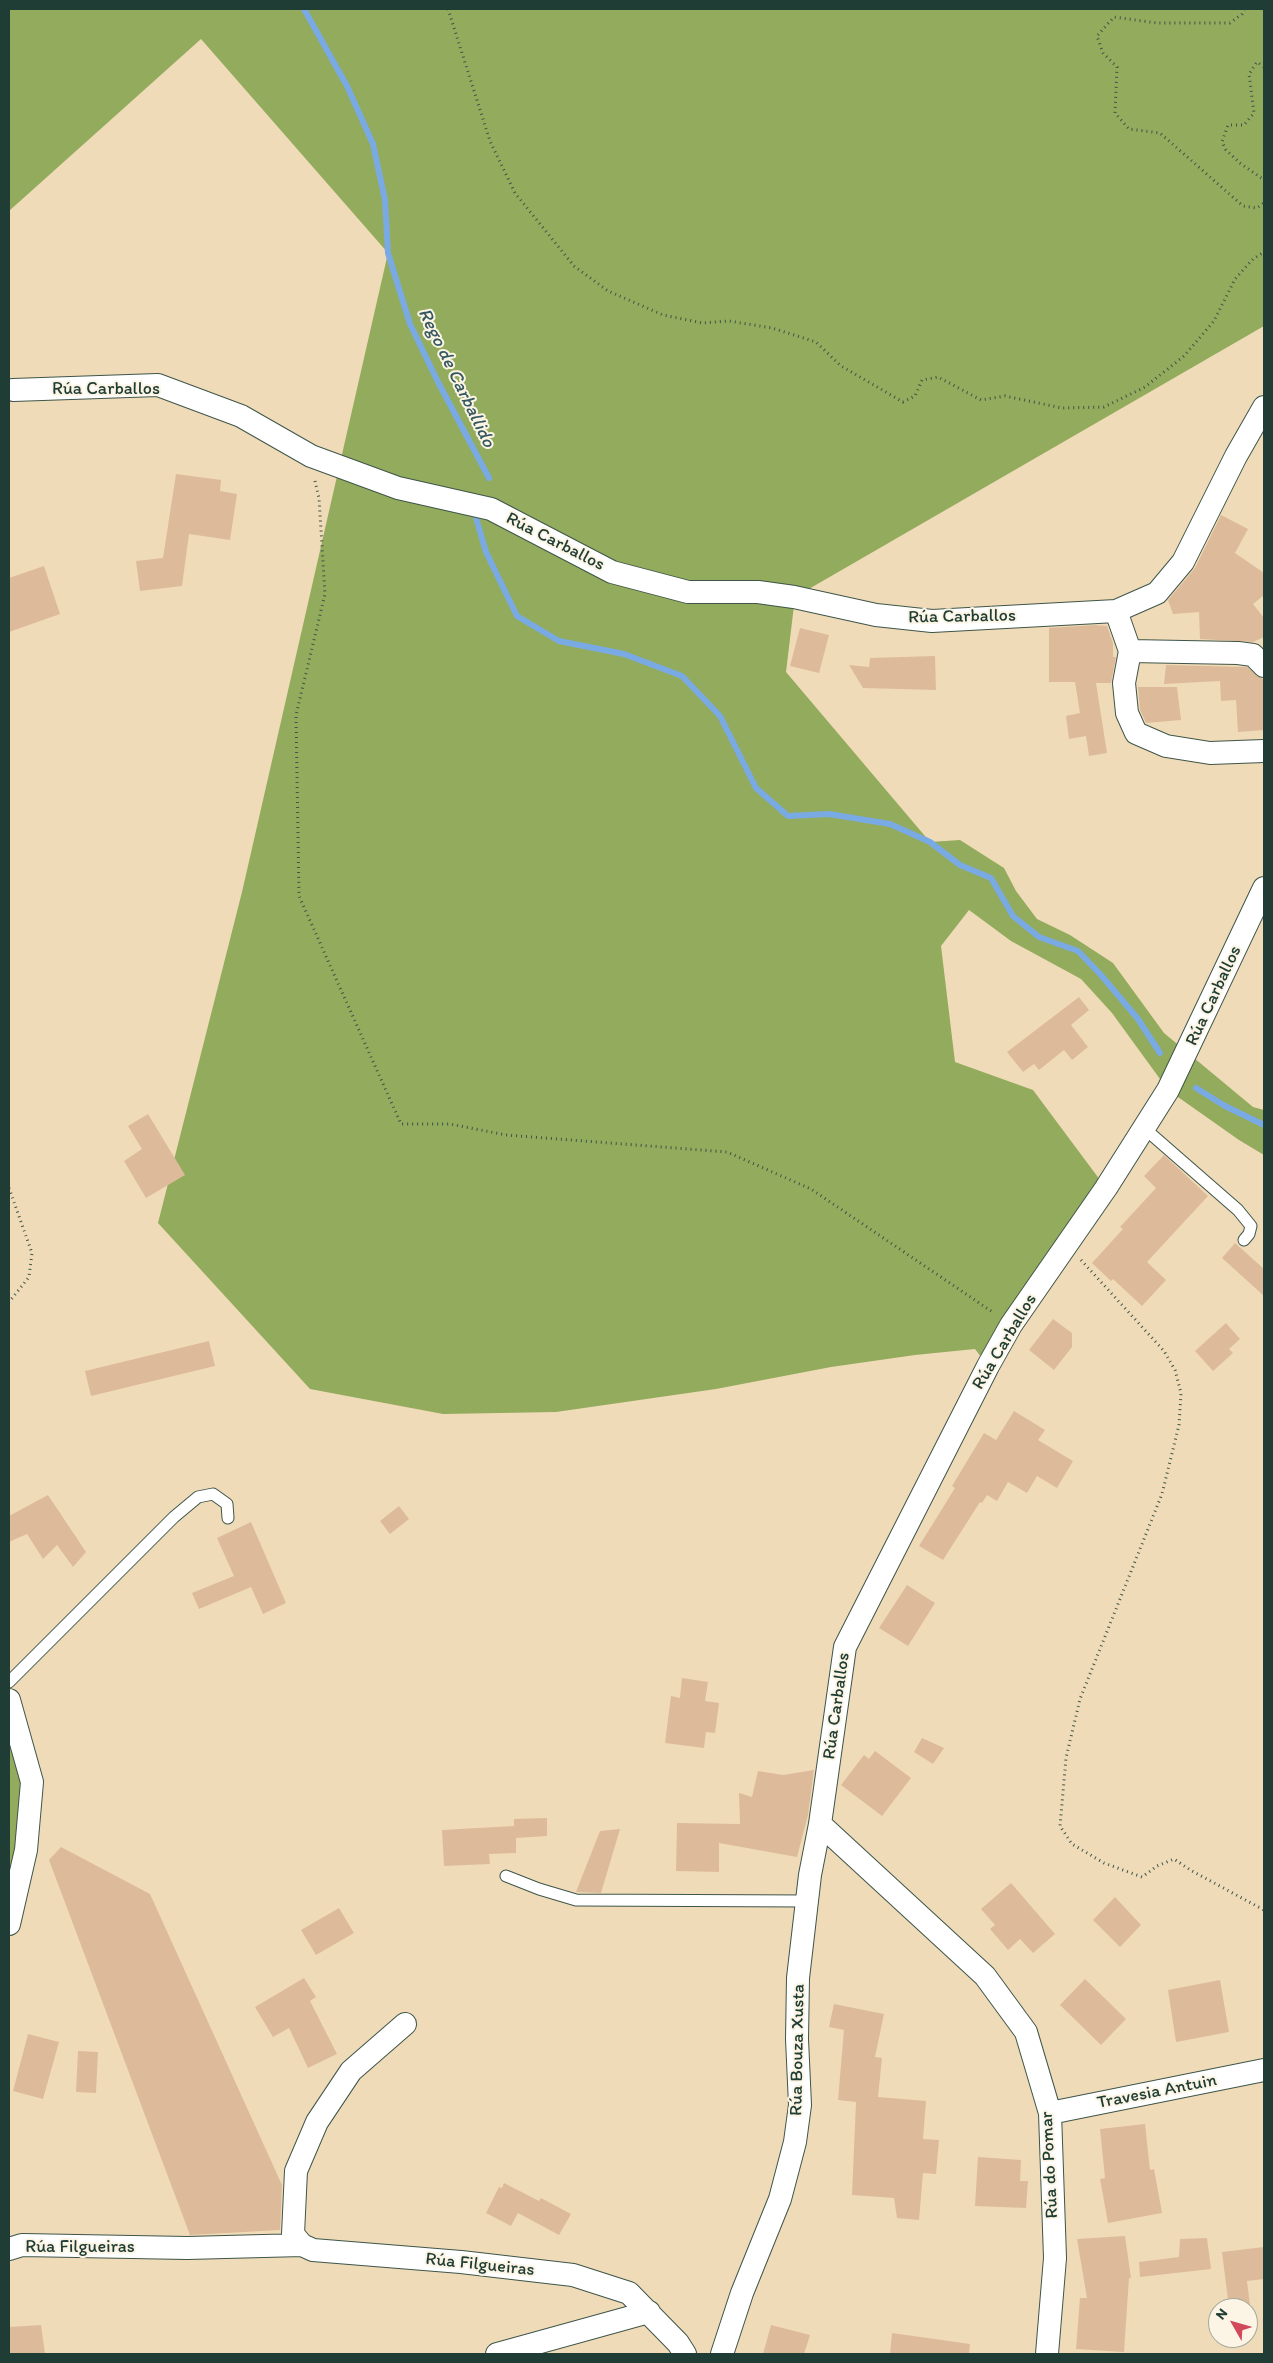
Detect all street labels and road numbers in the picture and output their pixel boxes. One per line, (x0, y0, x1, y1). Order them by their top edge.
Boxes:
street label: Rúa Carballos (52, 378, 160, 400)
street label: Rúa Carballos (502, 508, 608, 576)
street label: Rúa Carballos (908, 605, 1016, 629)
street label: Rúa Carballos (1181, 943, 1247, 1049)
street label: Rúa Carballos (968, 1290, 1042, 1394)
street label: Rúa Carballos (819, 1651, 855, 1761)
street label: Rúa Bouza Xusta (786, 1984, 810, 2116)
street label: Travesia Antuin (1095, 2070, 1219, 2114)
street label: Rúa do Pomar (1036, 2111, 1064, 2219)
street label: Rúa Filgueiras (25, 2236, 135, 2258)
street label: Rúa Filgueiras (424, 2249, 536, 2281)

